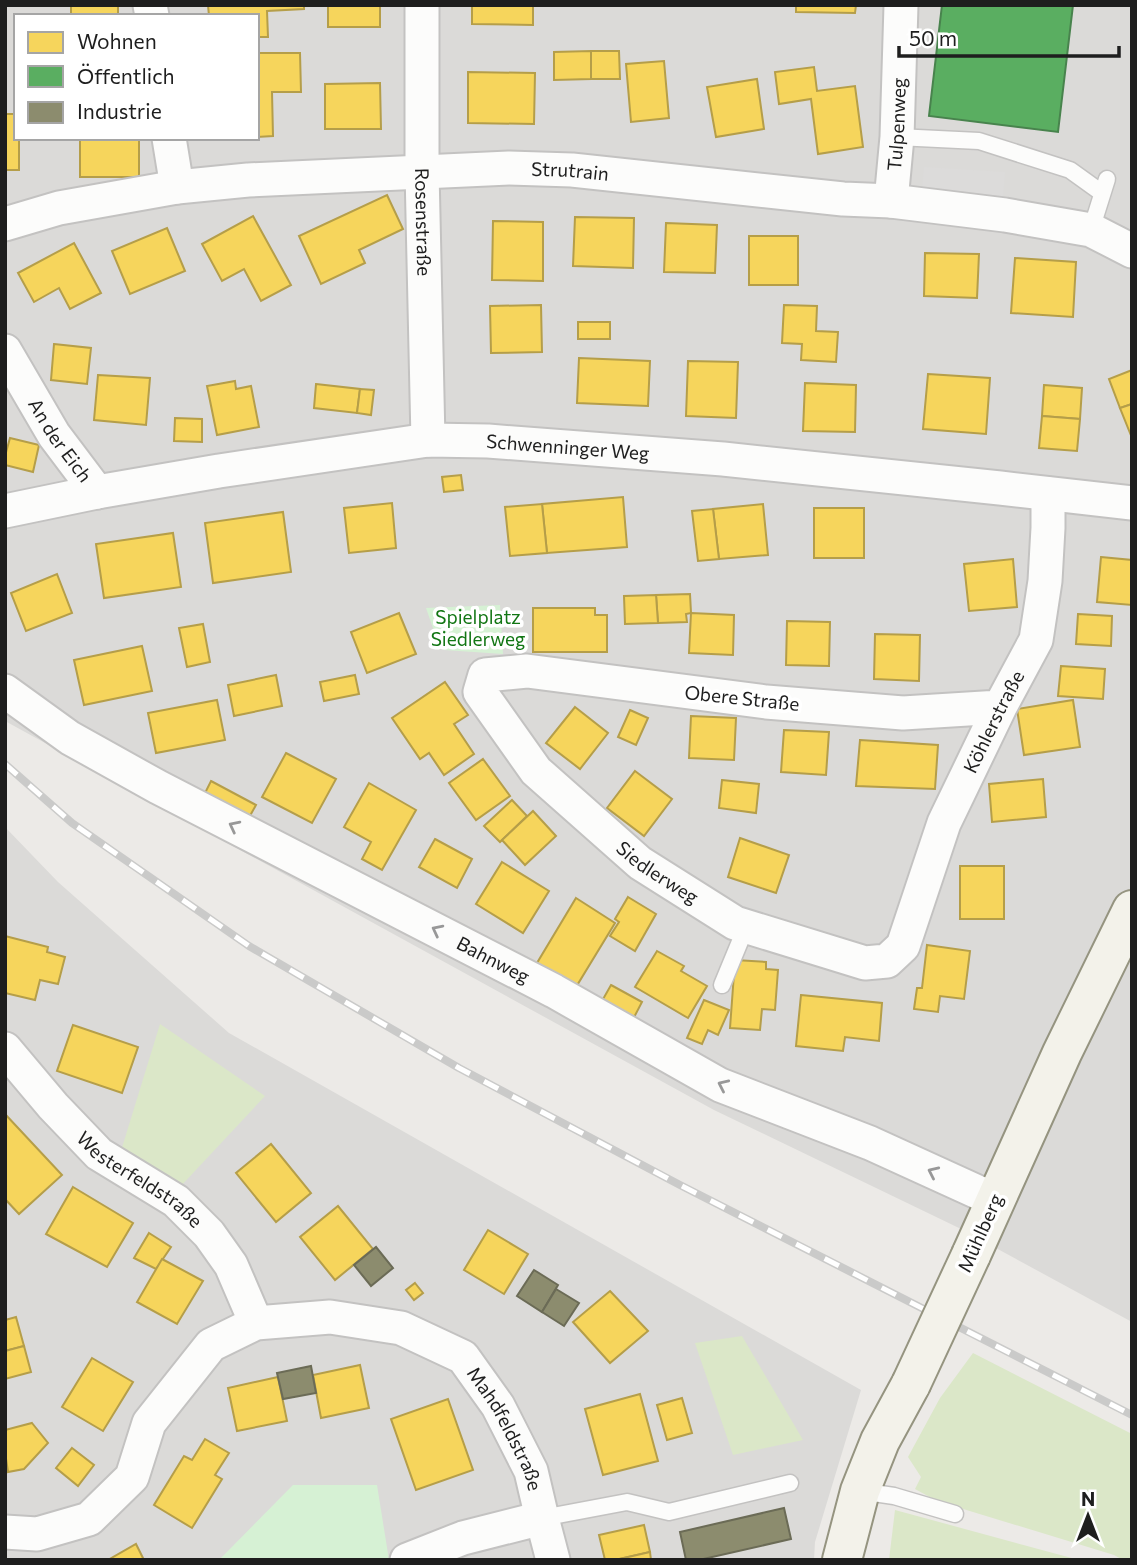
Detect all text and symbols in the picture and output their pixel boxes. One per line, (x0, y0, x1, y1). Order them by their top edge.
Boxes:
legend (14, 14, 259, 140)
scale bar (899, 14, 1120, 58)
text: 50 m (909, 25, 957, 50)
text: Wohnen (77, 28, 157, 53)
text: Öffentlich (77, 63, 175, 88)
street label: Tulpenweg (882, 77, 910, 172)
text: Industrie (77, 98, 162, 123)
street label: Strutrain (531, 157, 610, 185)
street label: Rosenstraße (411, 168, 436, 276)
street label: An der Eich (24, 394, 97, 486)
street label: Schwenninger Weg (485, 429, 650, 464)
park label: Spielplatz Siedlerweg (431, 605, 525, 650)
street label: Köhlerstraße (958, 666, 1029, 777)
street label: Obere Straße (684, 680, 801, 715)
one-way arrow (229, 820, 241, 834)
street label: Siedlerweg (612, 836, 703, 908)
one-way arrow (431, 924, 444, 938)
street label: Bahnweg (453, 931, 534, 988)
one-way arrow (717, 1079, 730, 1093)
street label: Westerfeldstraße (72, 1126, 208, 1232)
one-way arrow (928, 1166, 940, 1180)
street label: Mühlberg (952, 1190, 1007, 1276)
street label: Mahdfeldstraße (463, 1362, 547, 1493)
north arrow (1053, 1481, 1123, 1551)
text: N (1081, 1487, 1095, 1510)

